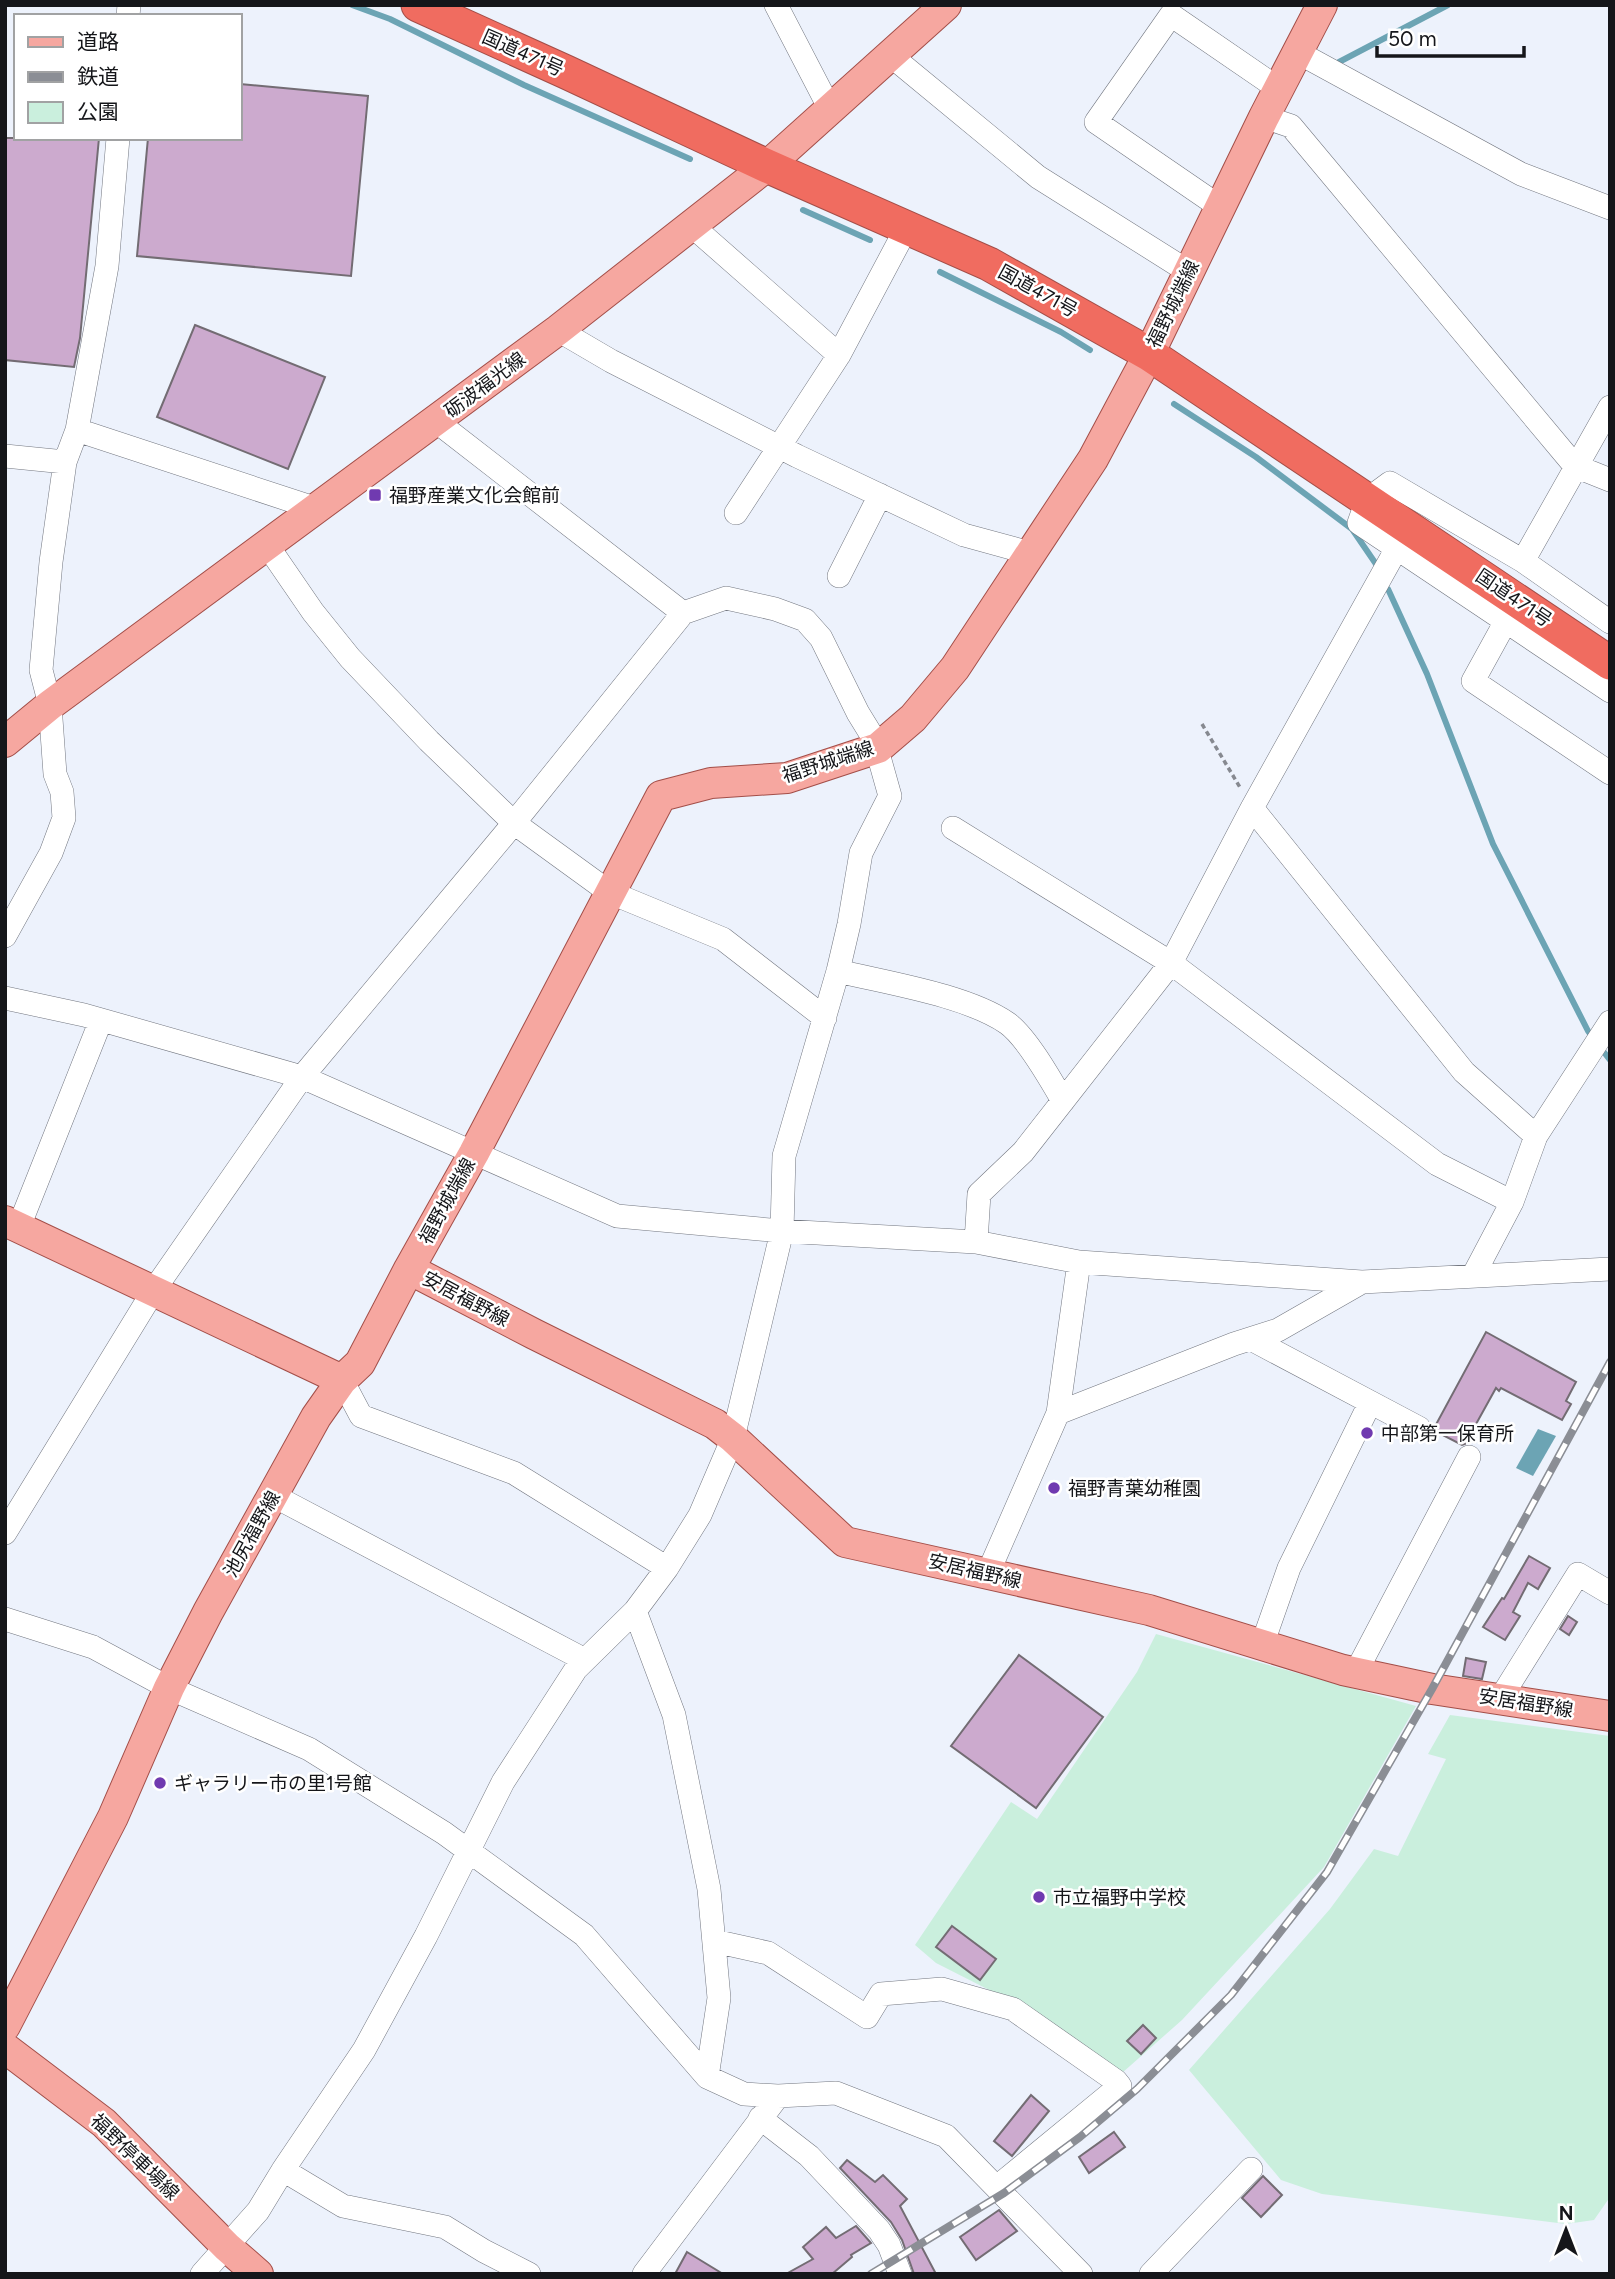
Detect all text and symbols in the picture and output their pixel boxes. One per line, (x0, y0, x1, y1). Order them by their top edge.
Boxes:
legend (14, 14, 242, 140)
scale bar (1377, 14, 1524, 58)
street label: 国道471号 (479, 25, 567, 81)
text: 50 m (1388, 26, 1437, 51)
text: 道路 (77, 29, 119, 54)
text: 鉄道 (77, 64, 119, 89)
text: 公園 (77, 99, 119, 124)
street label: 福野城端線 (1142, 256, 1204, 352)
street label: 国道471号 (994, 260, 1082, 322)
street label: 砺波福光線 (440, 347, 530, 423)
place label: 福野産業文化会館前 (389, 484, 560, 507)
marker: 福野産業文化会館前 (367, 487, 383, 503)
street label: 国道471号 (1472, 564, 1556, 632)
street label: 福野城端線 (779, 736, 877, 788)
street label: 福野城端線 (414, 1154, 480, 1248)
street label: 安居福野線 (419, 1267, 513, 1331)
place label: 中部第一保育所 (1381, 1422, 1514, 1445)
marker: 中部第一保育所 (1359, 1425, 1375, 1441)
place label: 福野青葉幼稚園 (1068, 1477, 1201, 1500)
marker: 福野青葉幼稚園 (1046, 1480, 1062, 1496)
street label: 池尻福野線 (219, 1487, 285, 1581)
street label: 安居福野線 (926, 1549, 1024, 1593)
street label: 安居福野線 (1477, 1684, 1575, 1722)
place label: ギャラリー市の里1号館 (174, 1772, 372, 1795)
marker: ギャラリー市の里1号館 (152, 1775, 168, 1791)
place label: 市立福野中学校 (1053, 1886, 1186, 1909)
marker: 市立福野中学校 (1031, 1889, 1047, 1905)
street label: 福野停車場線 (86, 2109, 184, 2205)
north arrow (1531, 2195, 1601, 2265)
text: N (1559, 2202, 1573, 2225)

